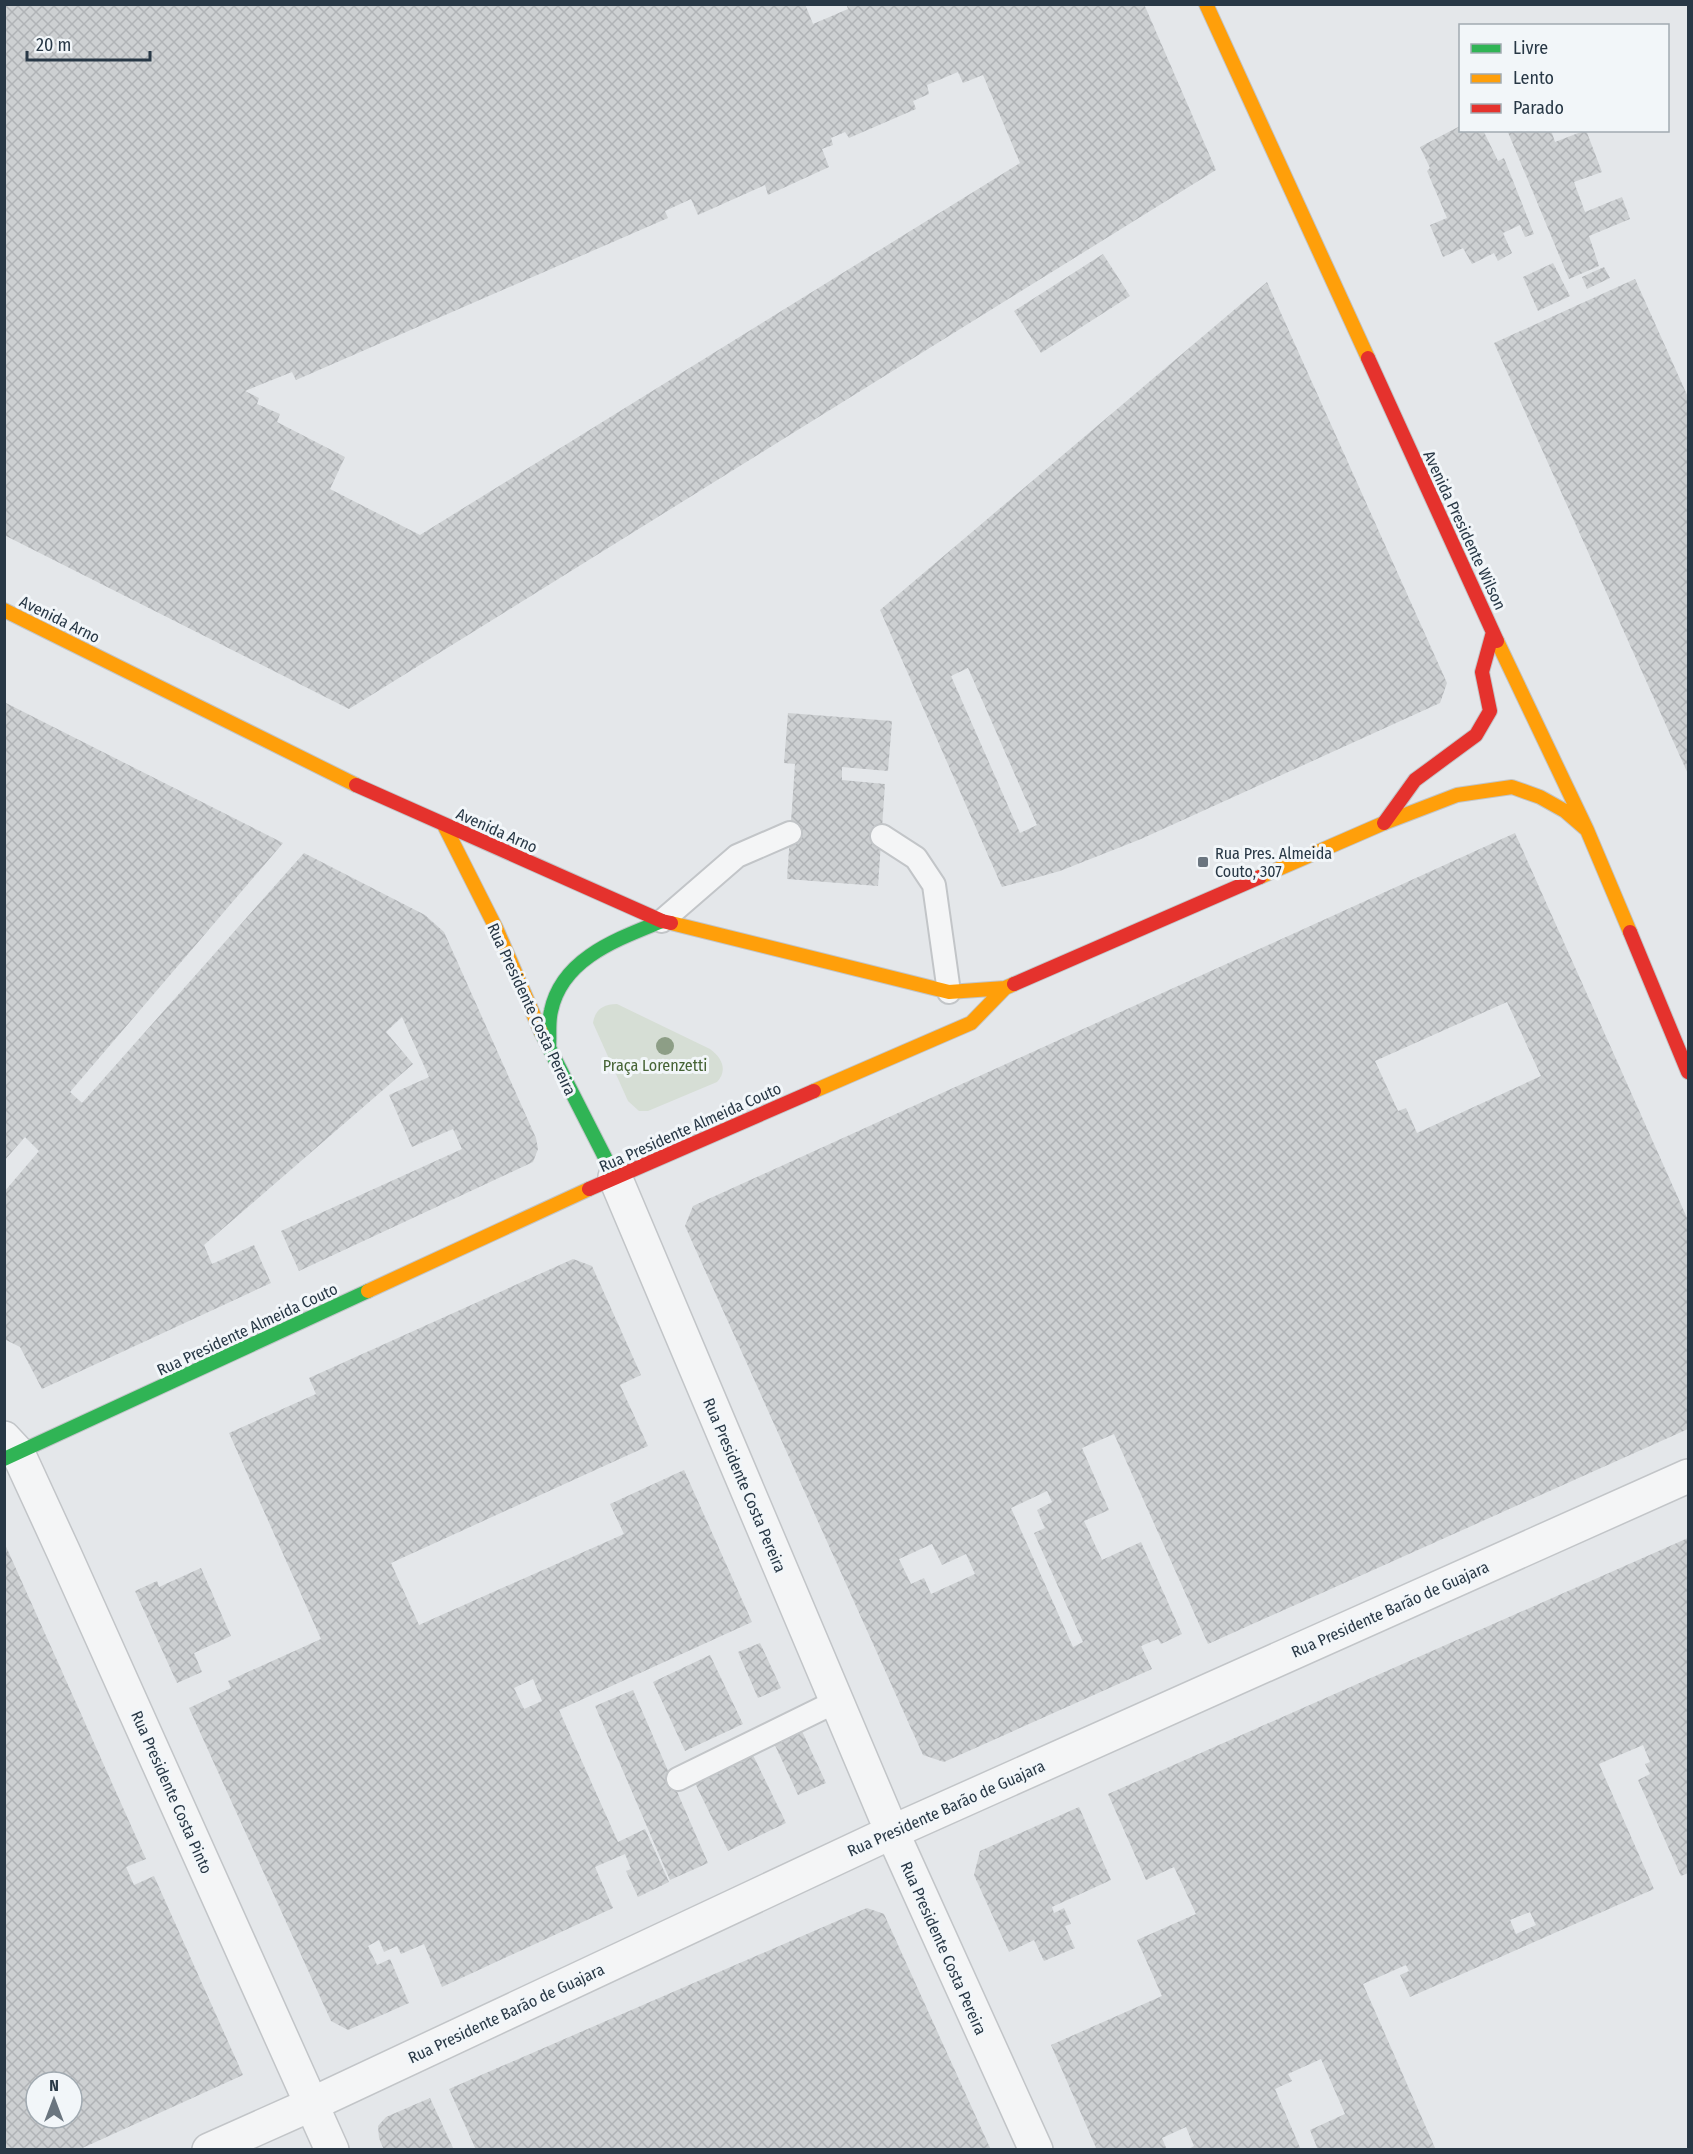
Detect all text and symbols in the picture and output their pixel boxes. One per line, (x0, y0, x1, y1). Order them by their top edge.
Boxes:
scale bar (27, 24, 150, 62)
legend (1459, 24, 1669, 132)
text: 20 m (36, 34, 71, 56)
text: Livre (1513, 37, 1548, 59)
text: Lento (1513, 67, 1554, 89)
text: Parado (1513, 97, 1564, 119)
street label: Avenida Presidente Wilson (1419, 448, 1510, 613)
street label: Avenida Arno (17, 592, 103, 647)
street label: Avenida Arno (453, 804, 540, 857)
place label: Rua Pres. Almeida Couto, 307 (1215, 844, 1332, 881)
marker: Rua Pres. Almeida Couto, 307 (1196, 855, 1210, 869)
street label: Rua Presidente Costa Pereira (483, 920, 580, 1098)
park label: Praça Lorenzetti (603, 1056, 707, 1075)
street label: Rua Presidente Almeida Couto (596, 1079, 784, 1176)
street label: Rua Presidente Almeida Couto (154, 1279, 341, 1380)
street label: Rua Presidente Costa Pereira (699, 1395, 790, 1575)
street label: Rua Presidente Barão de Guajara (1289, 1557, 1492, 1662)
street label: Rua Presidente Costa Pinto (127, 1708, 216, 1877)
street label: Rua Presidente Barão de Guajara (845, 1756, 1048, 1861)
street label: Rua Presidente Costa Pereira (897, 1859, 990, 2038)
street label: Rua Presidente Barão de Guajara (405, 1960, 607, 2067)
north arrow (24, 2070, 84, 2130)
text: N (49, 2076, 59, 2095)

